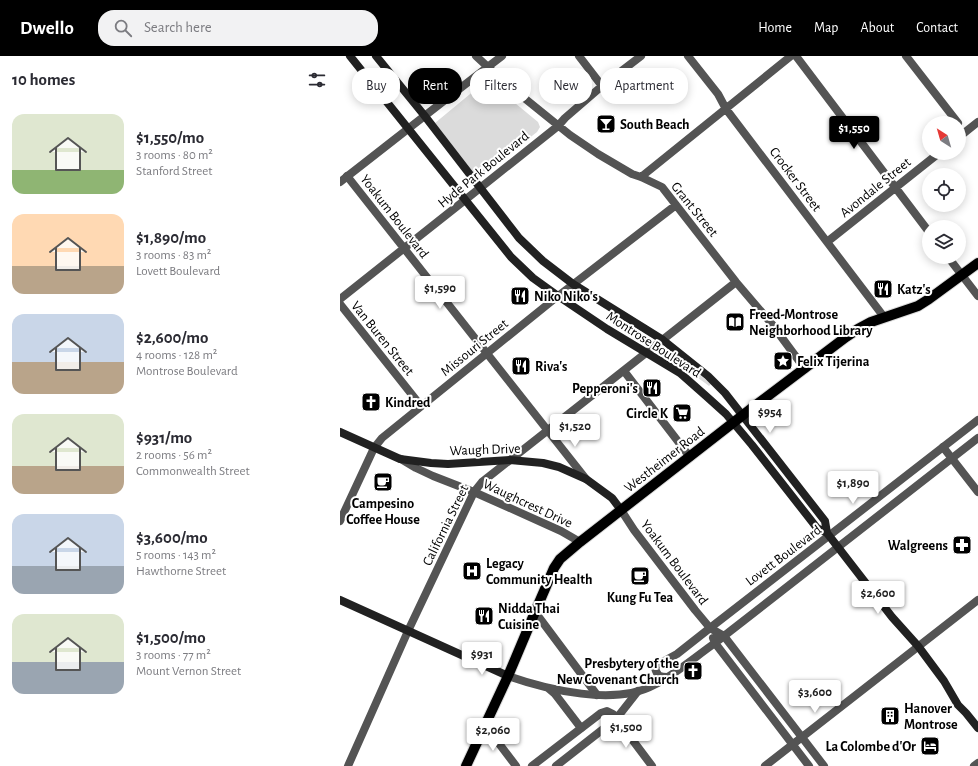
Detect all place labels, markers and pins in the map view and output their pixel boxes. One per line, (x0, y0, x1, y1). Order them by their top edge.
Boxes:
bar icon: South Beach (595, 113, 617, 135)
pin: $1,550 (821, 116, 887, 150)
place label: South Beach (620, 118, 689, 132)
pin: $1,590 (407, 276, 473, 310)
restaurant icon: Katz's (872, 278, 894, 300)
place label: Katz's (897, 283, 931, 297)
restaurant icon: Niko Niko's (509, 285, 531, 307)
place label: Niko Niko's (534, 290, 598, 304)
place label: Freed-Montrose Neighborhood Library (749, 308, 873, 338)
library icon: Freed-Montrose Neighborhood Library (724, 311, 746, 333)
place icon: Felix Tijerina (772, 350, 794, 372)
restaurant icon: Riva's (510, 355, 532, 377)
place label: Felix Tijerina (797, 355, 870, 369)
place label: Riva's (535, 360, 567, 374)
restaurant icon: Pepperoni's (641, 377, 663, 399)
place label: Pepperoni's (572, 382, 638, 396)
church icon: Kindred (360, 391, 382, 413)
place label: Kindred (385, 396, 431, 410)
pin: $954 (746, 400, 794, 434)
supermarket icon: Circle K (671, 402, 693, 424)
place label: Circle K (626, 407, 669, 421)
pin: $1,520 (542, 414, 608, 448)
cafe icon: Campesino Coffee House (372, 471, 394, 493)
pin: $1,890 (820, 471, 886, 505)
place label: Campesino Coffee House (346, 497, 420, 527)
pharmacy icon: Walgreens (951, 534, 973, 556)
place label: Walgreens (888, 539, 948, 553)
place label: Legacy Community Health (486, 557, 592, 587)
hospital icon: Legacy Community Health (461, 560, 483, 582)
cafe icon: Kung Fu Tea (629, 565, 651, 587)
pin: $2,600 (845, 581, 911, 615)
place label: Kung Fu Tea (607, 591, 674, 605)
place label: Nidda Thai Cuisine (498, 602, 560, 632)
restaurant icon: Nidda Thai Cuisine (473, 605, 495, 627)
pin: $931 (458, 642, 506, 676)
place label: Presbytery of the New Covenant Church (557, 657, 679, 687)
church icon: Presbytery of the New Covenant Church (682, 660, 704, 682)
pin: $3,600 (782, 680, 848, 714)
place label: Hanover Montrose (904, 702, 958, 732)
building icon: Hanover Montrose (879, 705, 901, 727)
pin: $1,500 (593, 715, 659, 749)
pin: $2,060 (460, 718, 526, 752)
hotel icon: La Colombe d'Or (919, 735, 941, 757)
place label: La Colombe d'Or (825, 740, 916, 754)

